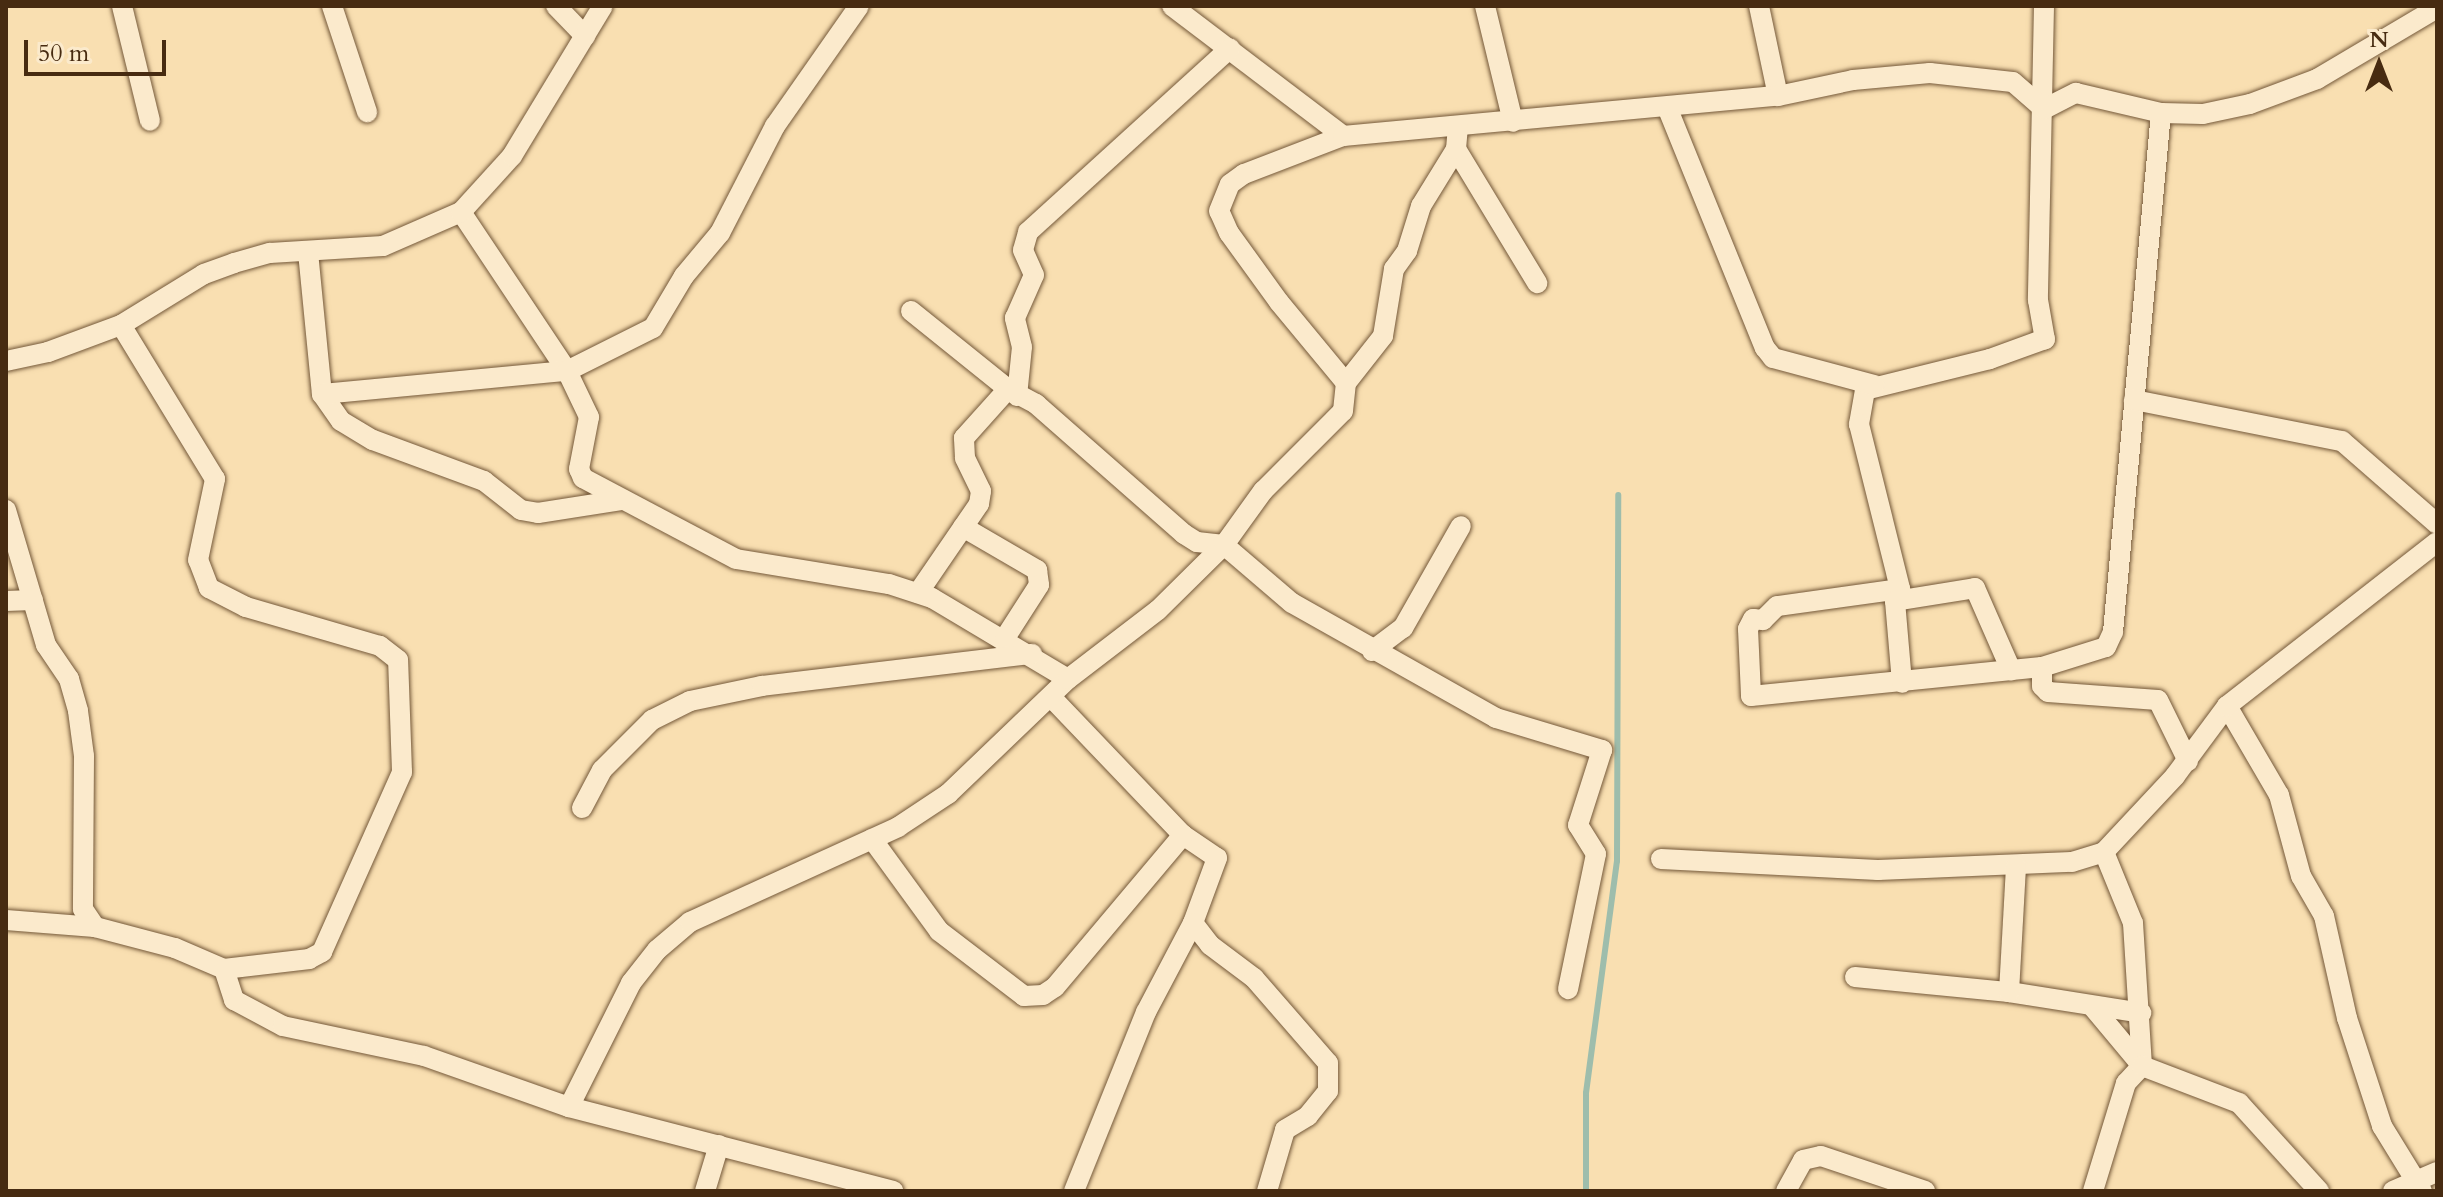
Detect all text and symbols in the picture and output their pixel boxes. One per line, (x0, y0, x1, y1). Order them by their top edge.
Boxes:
scale bar (28, 24, 170, 74)
north arrow (2339, 24, 2419, 104)
text: N (2369, 25, 2389, 55)
text: 50 m (38, 37, 89, 70)

